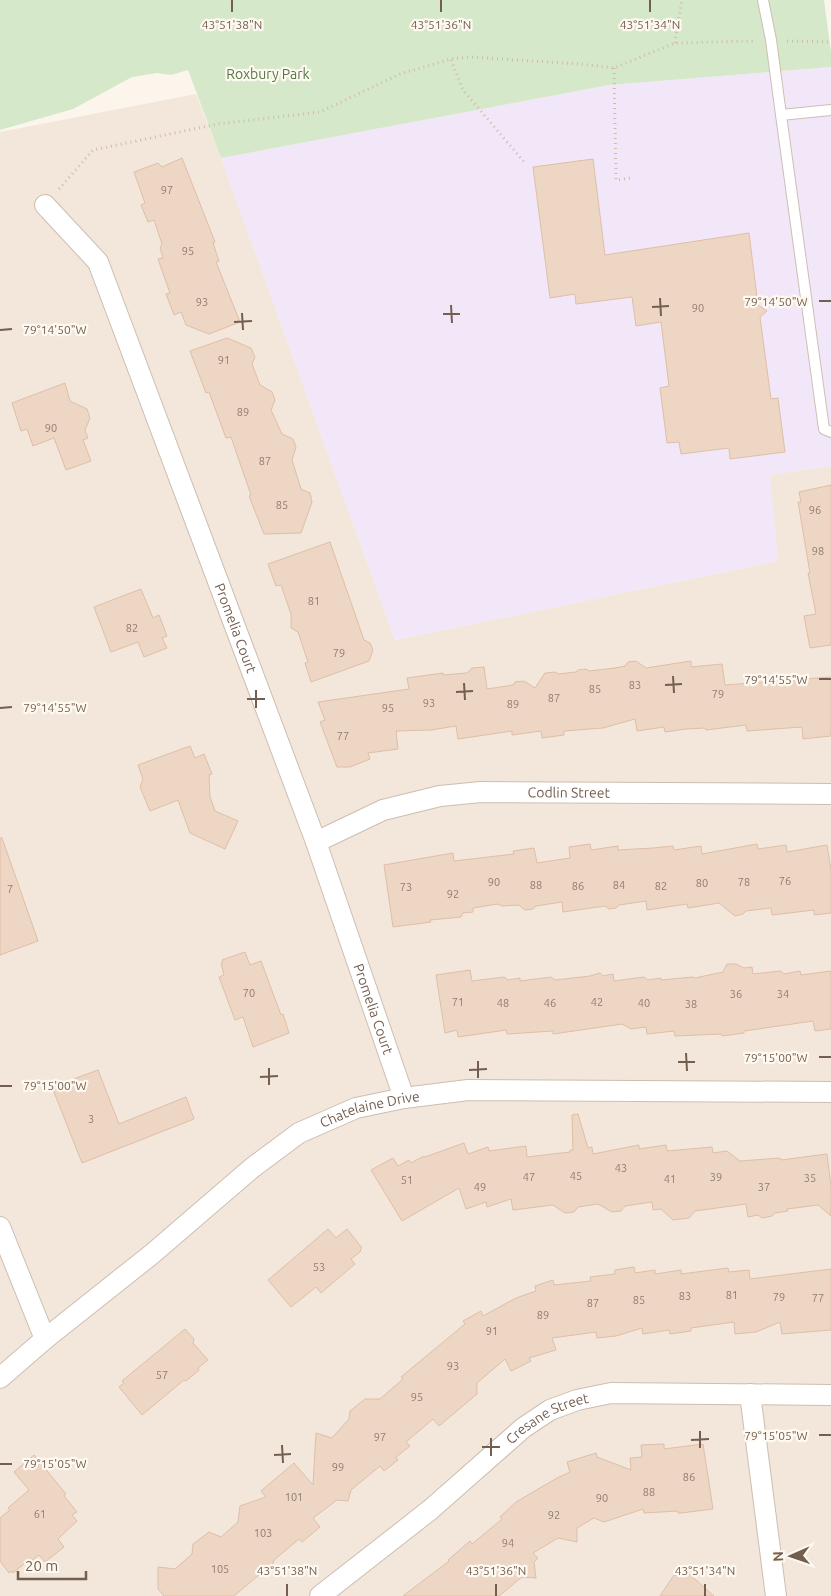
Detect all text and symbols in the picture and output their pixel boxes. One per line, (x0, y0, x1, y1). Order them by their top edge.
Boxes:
text: 43°51'38"N (202, 18, 262, 31)
text: 43°51'36"N (411, 18, 471, 31)
text: 43°51'34"N (620, 18, 680, 31)
park label: Roxbury Park (226, 66, 310, 82)
house number: 97 (161, 184, 173, 196)
house number: 95 (182, 245, 194, 257)
text: 79°14'50"W (744, 295, 808, 308)
house number: 93 (196, 296, 208, 308)
house number: 90 (692, 302, 704, 314)
text: 79°14'50"W (23, 323, 87, 336)
house number: 91 (218, 354, 230, 366)
house number: 89 (237, 406, 249, 418)
house number: 90 (45, 422, 57, 434)
house number: 87 (259, 455, 271, 467)
house number: 85 (276, 499, 288, 511)
house number: 96 (809, 504, 821, 516)
house number: 98 (812, 545, 824, 557)
street label: Promelia Court (211, 581, 260, 676)
house number: 81 (308, 595, 320, 607)
house number: 82 (126, 622, 138, 634)
house number: 79 (333, 647, 345, 659)
text: 79°14'55"W (744, 673, 808, 686)
house number: 83 (629, 679, 641, 691)
house number: 85 (589, 683, 601, 695)
house number: 79 (712, 688, 724, 700)
house number: 87 (548, 692, 560, 704)
house number: 93 (423, 697, 435, 709)
house number: 89 (507, 698, 519, 710)
text: 79°14'55"W (23, 701, 87, 714)
house number: 95 (382, 702, 394, 714)
house number: 77 (337, 730, 349, 742)
street label: Codlin Street (528, 784, 611, 801)
house number: 76 (779, 875, 791, 887)
house number: 90 (488, 876, 500, 888)
house number: 78 (738, 876, 750, 888)
house number: 80 (696, 877, 708, 889)
house number: 88 (530, 879, 542, 891)
house number: 84 (613, 879, 625, 891)
house number: 86 (572, 880, 584, 892)
house number: 82 (655, 880, 667, 892)
house number: 73 (400, 881, 412, 893)
house number: 7 (7, 883, 13, 895)
house number: 92 (447, 888, 459, 900)
street label: Promelia Court (350, 962, 397, 1057)
house number: 70 (243, 987, 255, 999)
house number: 36 (730, 988, 742, 1000)
house number: 34 (777, 988, 789, 1000)
house number: 71 (452, 996, 464, 1008)
house number: 42 (591, 996, 603, 1008)
house number: 48 (497, 997, 509, 1009)
house number: 46 (544, 997, 556, 1009)
house number: 40 (638, 997, 650, 1009)
house number: 38 (685, 998, 697, 1010)
text: 79°15'00"W (744, 1051, 808, 1064)
text: 79°15'00"W (23, 1079, 87, 1092)
street label: Chatelaine Drive (317, 1088, 421, 1131)
house number: 3 (88, 1113, 94, 1125)
house number: 43 (615, 1162, 627, 1174)
house number: 45 (570, 1170, 582, 1182)
house number: 47 (523, 1171, 535, 1183)
house number: 39 (710, 1171, 722, 1183)
house number: 35 (804, 1172, 816, 1184)
house number: 41 (664, 1173, 676, 1185)
house number: 51 (401, 1174, 413, 1186)
house number: 49 (474, 1181, 486, 1193)
house number: 37 (758, 1181, 770, 1193)
house number: 53 (313, 1261, 325, 1273)
house number: 81 (726, 1289, 738, 1301)
house number: 83 (679, 1290, 691, 1302)
house number: 79 (773, 1291, 785, 1303)
house number: 77 (812, 1292, 824, 1304)
house number: 85 (633, 1294, 645, 1306)
house number: 87 (587, 1297, 599, 1309)
house number: 89 (537, 1309, 549, 1321)
house number: 91 (486, 1325, 498, 1337)
house number: 93 (447, 1360, 459, 1372)
house number: 57 (156, 1369, 168, 1381)
street label: Cresane Street (503, 1390, 590, 1447)
house number: 95 (411, 1391, 423, 1403)
text: 79°15'05"W (744, 1429, 808, 1442)
house number: 97 (374, 1431, 386, 1443)
text: 79°15'05"W (23, 1457, 87, 1470)
house number: 99 (332, 1461, 344, 1473)
house number: 86 (683, 1471, 695, 1483)
house number: 88 (643, 1486, 655, 1498)
house number: 101 (285, 1491, 303, 1503)
house number: 90 (596, 1492, 608, 1504)
house number: 61 (34, 1508, 46, 1520)
house number: 92 (548, 1509, 560, 1521)
house number: 103 (254, 1527, 272, 1539)
north arrow (766, 1531, 816, 1581)
house number: 94 (502, 1537, 514, 1549)
scale bar (18, 1548, 85, 1580)
text: N (770, 1551, 786, 1562)
text: 20 m (25, 1557, 58, 1574)
house number: 105 (211, 1563, 229, 1575)
text: 43°51'38"N (257, 1564, 317, 1577)
text: 43°51'36"N (466, 1564, 526, 1577)
text: 43°51'34"N (675, 1564, 735, 1577)

